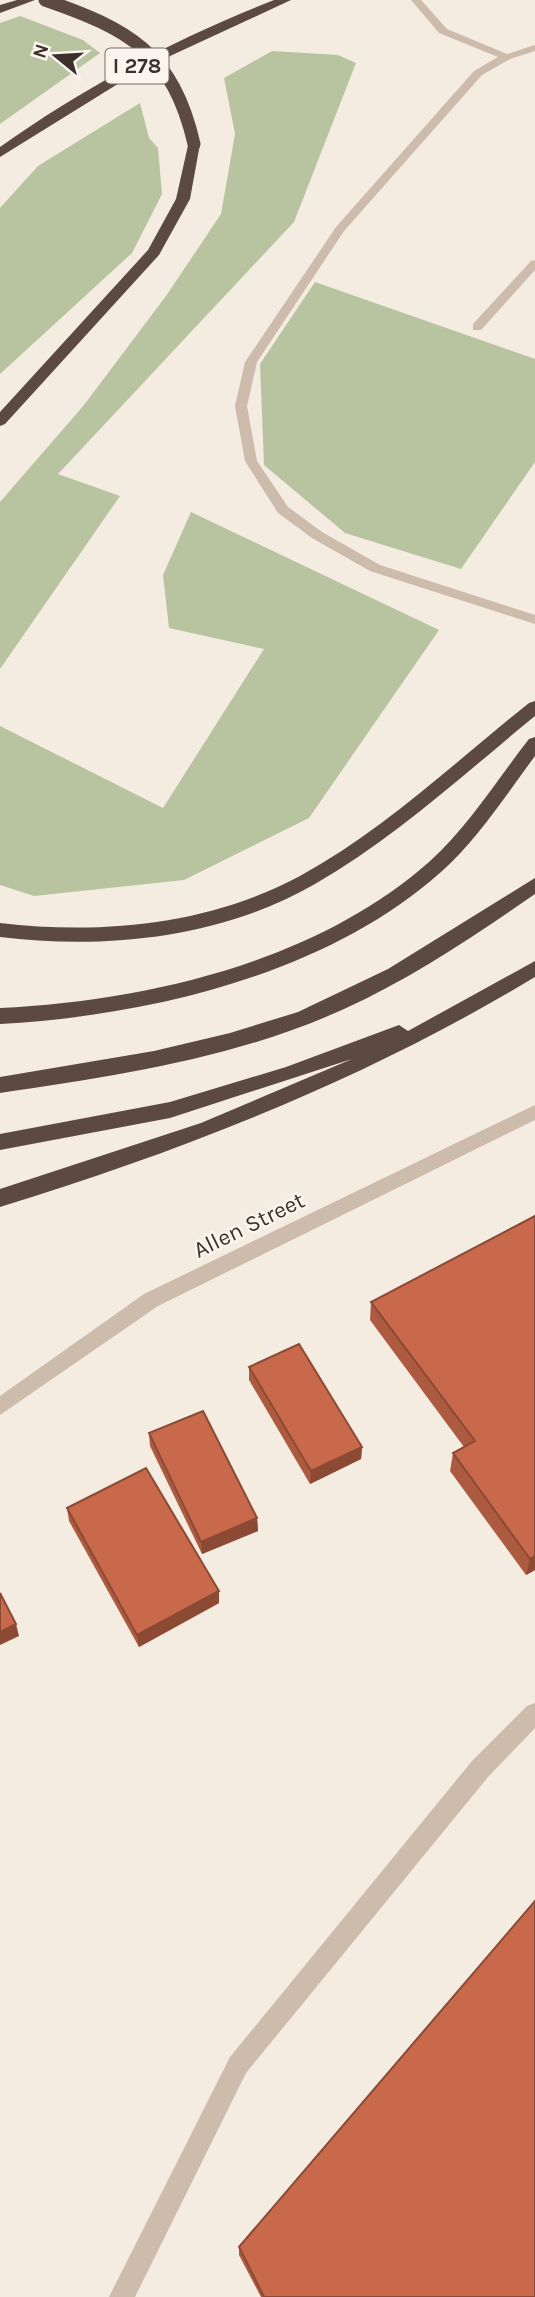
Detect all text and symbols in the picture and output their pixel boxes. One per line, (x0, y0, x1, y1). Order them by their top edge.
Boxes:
north arrow (21, 21, 91, 91)
text: N (28, 41, 53, 61)
road number: I 278 (106, 48, 168, 84)
street label: Allen Street (189, 1186, 309, 1264)

